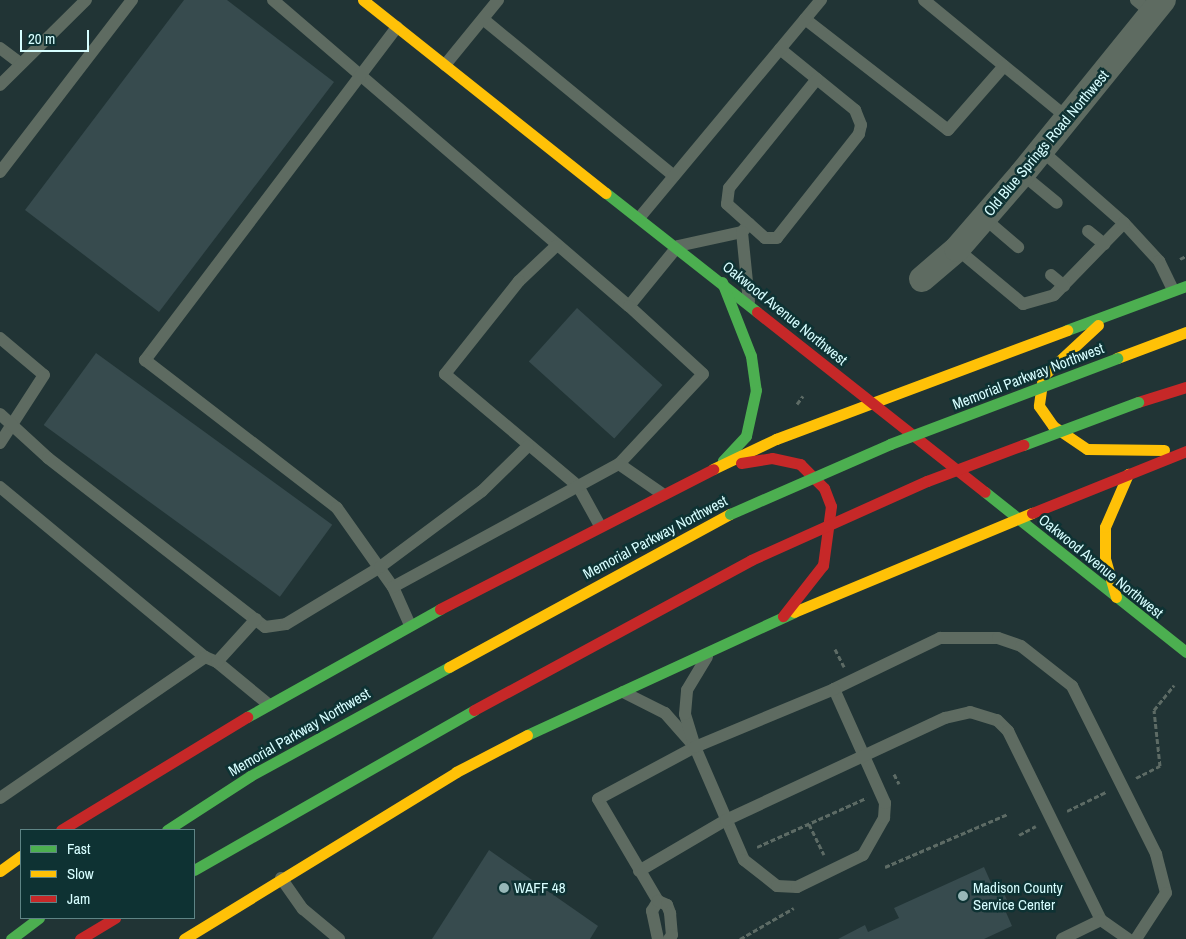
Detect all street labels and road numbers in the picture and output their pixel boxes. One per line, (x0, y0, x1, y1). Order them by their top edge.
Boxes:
street label: Old Blue Springs Road Northwest (980, 67, 1112, 219)
street label: Oakwood Avenue Northwest (719, 257, 851, 369)
street label: Memorial Parkway Northwest (950, 339, 1106, 413)
street label: Memorial Parkway Northwest (580, 491, 730, 583)
street label: Oakwood Avenue Northwest (1035, 510, 1167, 622)
street label: Memorial Parkway Northwest (225, 684, 373, 780)

